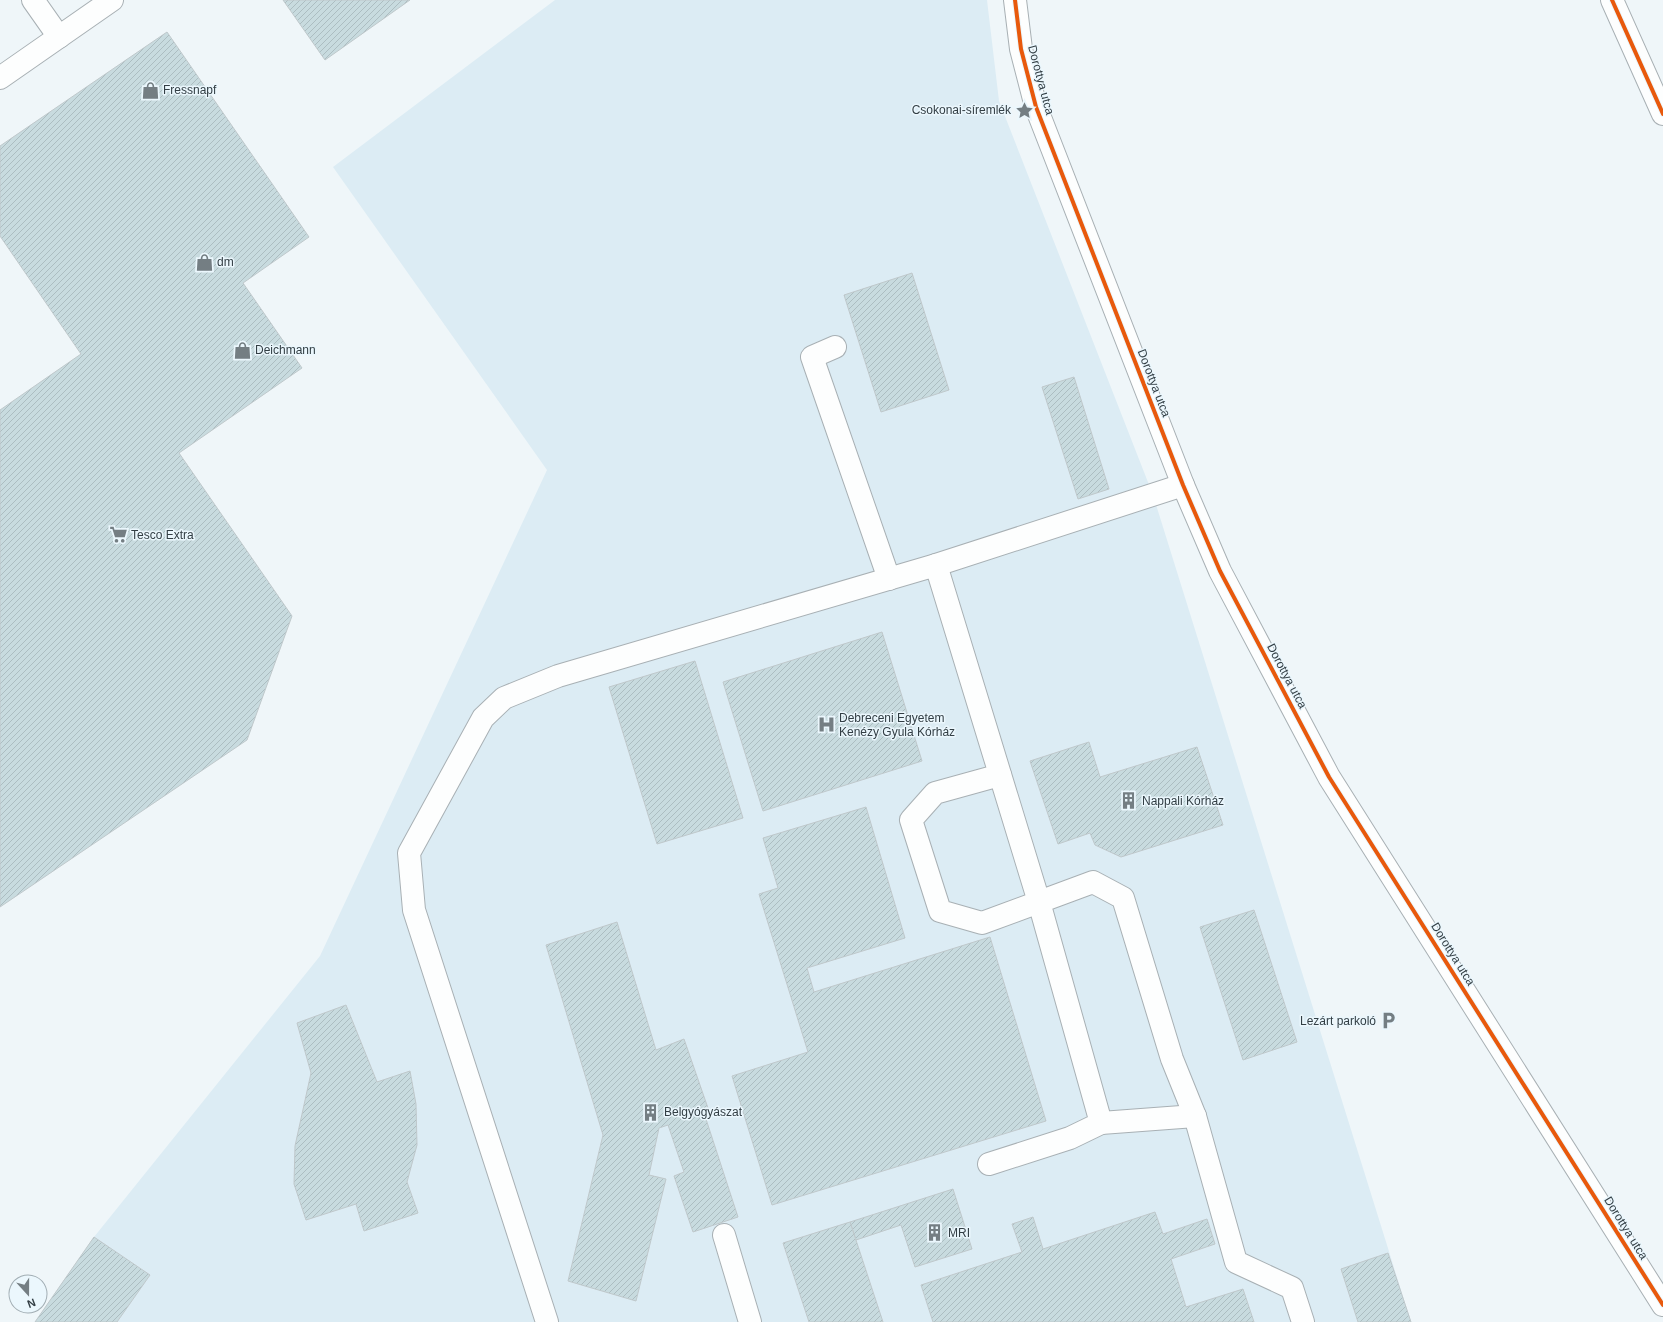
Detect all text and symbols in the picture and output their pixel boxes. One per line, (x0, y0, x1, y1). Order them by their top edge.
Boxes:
street label: Dorottya utca (1025, 44, 1057, 117)
shop icon: Fressnapf (140, 80, 160, 100)
place label: Fressnapf (163, 83, 217, 97)
place icon: Csokonai-síremlék (1014, 100, 1034, 120)
place label: Csokonai-síremlék (912, 103, 1012, 117)
shop icon: dm (194, 252, 214, 272)
place label: dm (217, 255, 234, 269)
shop icon: Deichmann (232, 340, 252, 360)
place label: Deichmann (255, 343, 316, 357)
street label: Dorottya utca (1135, 347, 1173, 419)
supermarket icon: Tesco Extra (108, 525, 128, 545)
place label: Tesco Extra (131, 528, 194, 542)
street label: Dorottya utca (1264, 641, 1310, 711)
place label: Debreceni Egyetem Kenézy Gyula Kórház (839, 711, 955, 739)
hospital icon: Debreceni Egyetem Kenézy Gyula Kórház (816, 715, 836, 735)
building icon: Nappali Kórház (1119, 791, 1139, 811)
place label: Nappali Kórház (1142, 794, 1224, 808)
street label: Dorottya utca (1428, 920, 1478, 988)
parking icon: Lezárt parkoló (1379, 1011, 1399, 1031)
place label: Lezárt parkoló (1300, 1014, 1376, 1028)
building icon: Belgyógyászat (641, 1102, 661, 1122)
place label: Belgyógyászat (664, 1105, 743, 1119)
street label: Dorottya utca (1601, 1194, 1651, 1262)
building icon: MRI (925, 1223, 945, 1243)
place label: MRI (948, 1226, 970, 1240)
north arrow (8, 1274, 48, 1314)
text: N (26, 1296, 37, 1310)

